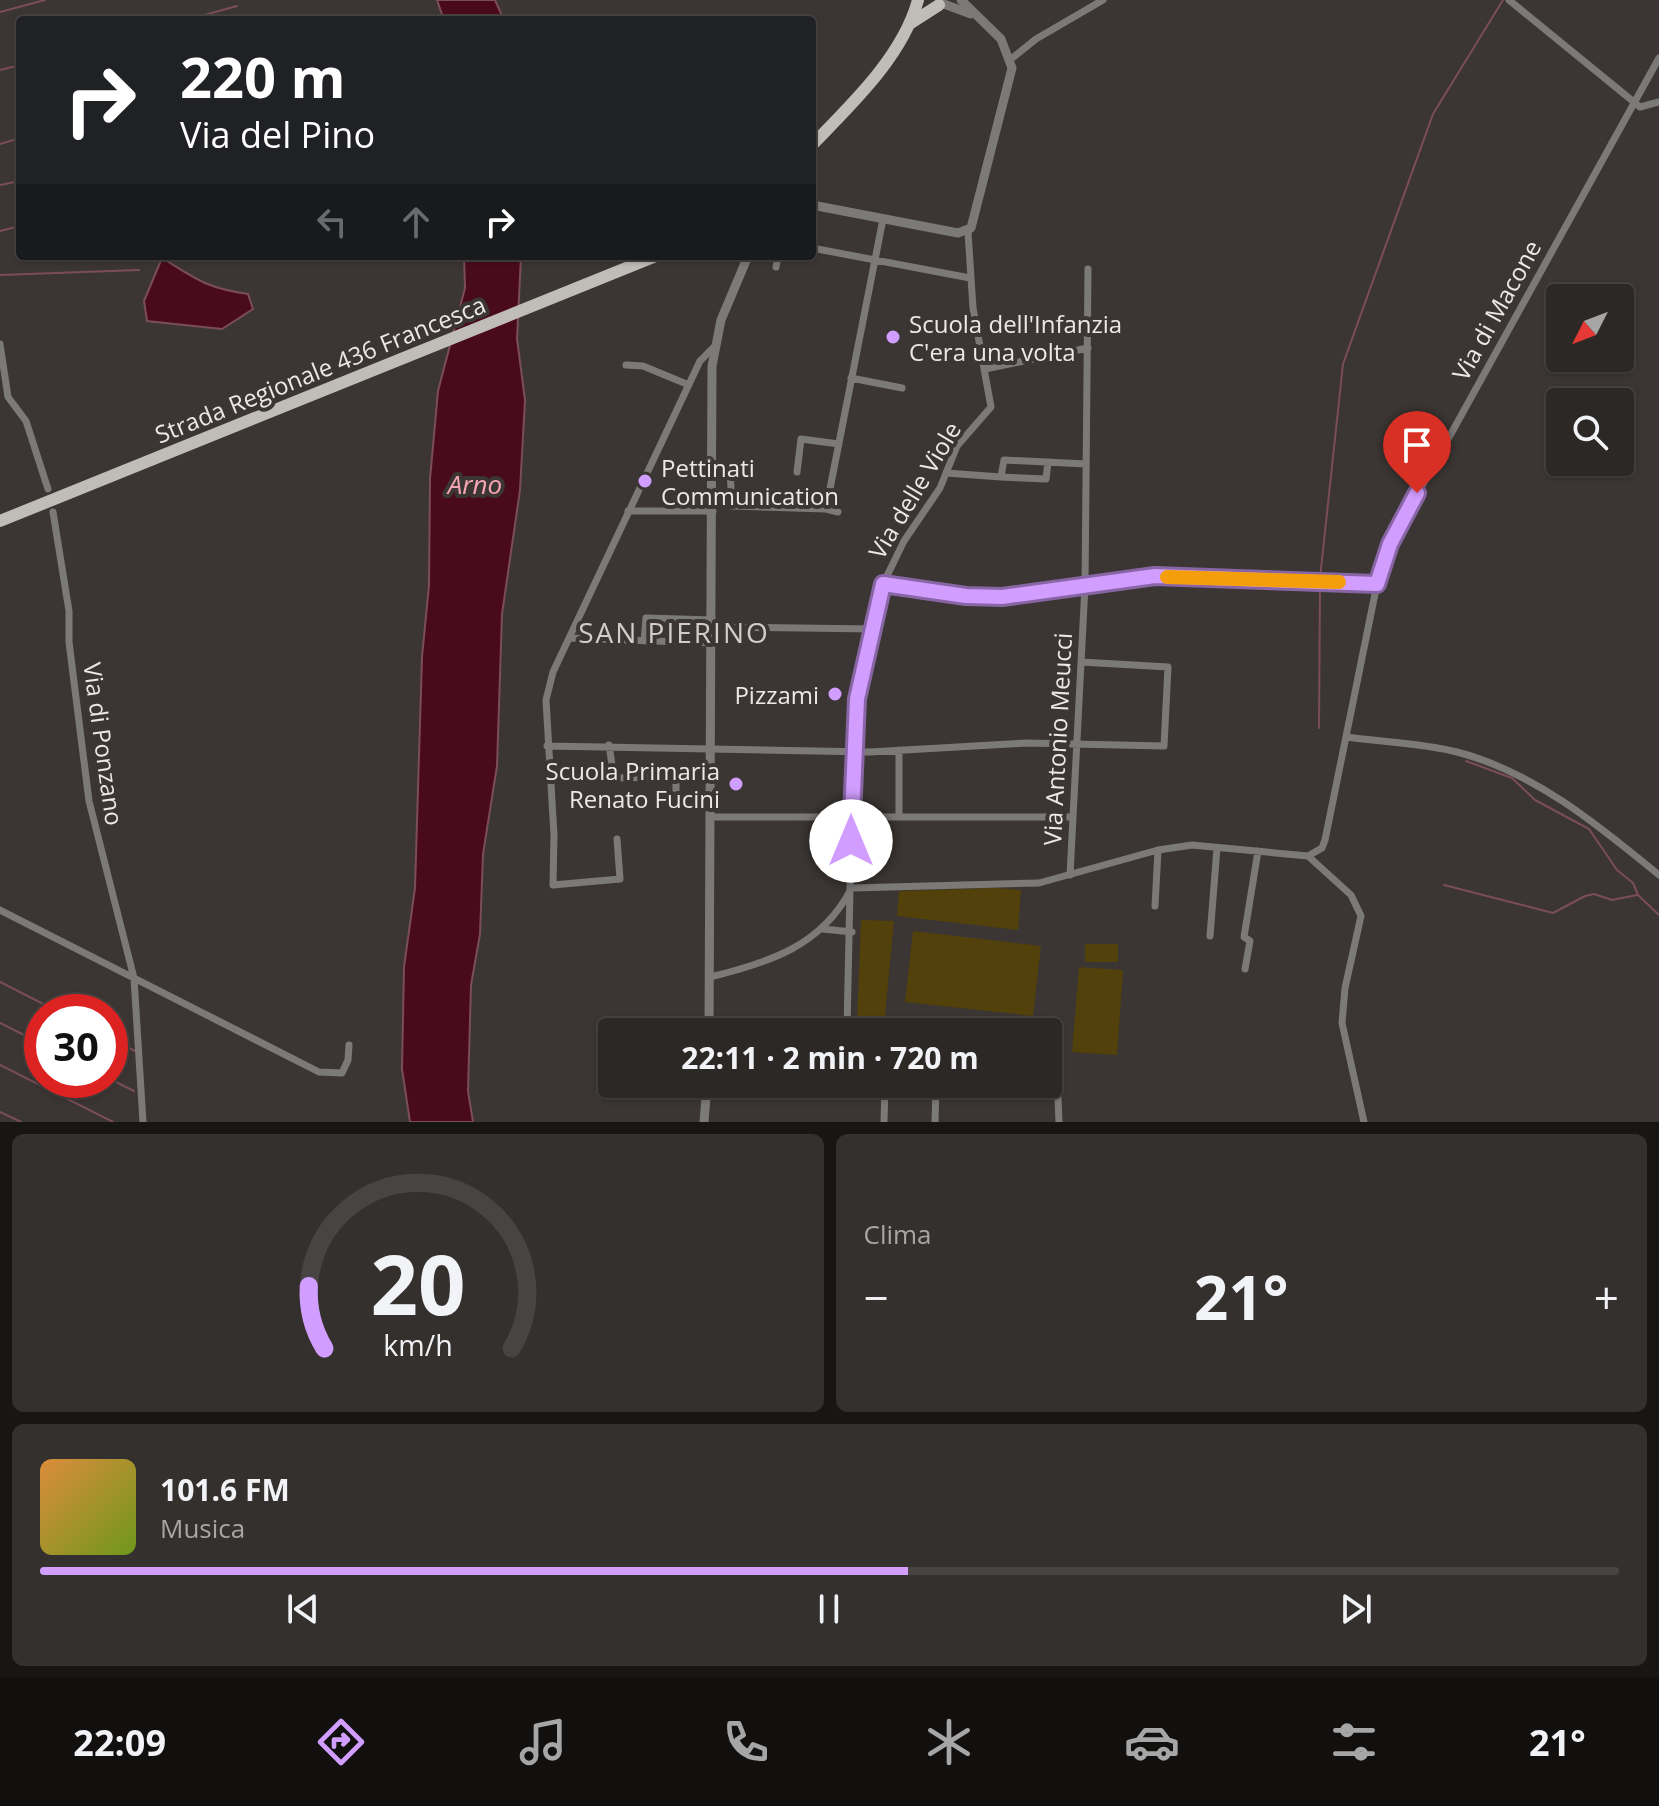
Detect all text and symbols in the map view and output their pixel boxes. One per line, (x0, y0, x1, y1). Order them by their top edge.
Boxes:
text: 220 m (180, 38, 346, 114)
icon: right (48, 48, 152, 152)
text: Via del Pino (180, 110, 375, 159)
icon: left (310, 200, 354, 244)
icon: ahead (394, 200, 438, 244)
icon: right (478, 200, 522, 244)
street label: Via di Macone (1444, 234, 1548, 386)
north arrow (1546, 284, 1634, 372)
map controls (1546, 284, 1634, 476)
street label: Strada Regionale 436 Francesca (150, 287, 490, 451)
place label: Scuola dell'Infanzia C'era una volta (909, 307, 1122, 368)
marker: Scuola dell'Infanzia C'era una volta (884, 328, 902, 346)
button: search (1546, 388, 1634, 476)
pin (1383, 411, 1451, 493)
street label: Via delle Viole (860, 415, 968, 565)
icon: arrive (1395, 423, 1439, 467)
place label: Pettinati Communication (661, 451, 839, 512)
water label: Arno (446, 466, 502, 502)
marker: Pettinati Communication (636, 472, 654, 490)
district label: SAN PIERINO (578, 613, 770, 651)
street label: Via Antonio Meucci (1035, 632, 1079, 846)
street label: Via di Ponzano (76, 660, 132, 828)
place label: Pizzami (734, 678, 819, 711)
marker: Pizzami (826, 685, 844, 703)
place label: Scuola Primaria Renato Fucini (545, 754, 720, 815)
marker: Scuola Primaria Renato Fucini (727, 775, 745, 793)
position arrow (809, 799, 893, 883)
speed limit sign: 30 (24, 994, 128, 1098)
text: 22:11 · 2 min · 720 m (681, 1037, 979, 1078)
text: Clima (864, 1216, 932, 1252)
text: 20 (370, 1226, 465, 1339)
text: 21° (1194, 1256, 1288, 1338)
text: − (864, 1267, 889, 1327)
text: + (1594, 1267, 1619, 1327)
text: km/h (383, 1325, 452, 1364)
text: 101.6 FM (160, 1469, 290, 1510)
text: Musica (160, 1510, 245, 1546)
icon: previous (281, 1587, 325, 1631)
icon: pause (807, 1587, 851, 1631)
icon: next (1334, 1587, 1378, 1631)
icon: directions (313, 1714, 369, 1770)
icon: music (515, 1714, 571, 1770)
icon: phone (718, 1714, 774, 1770)
icon: climate (921, 1714, 977, 1770)
icon: car (1124, 1714, 1180, 1770)
icon: filters (1326, 1714, 1382, 1770)
text: 22:09 (73, 1718, 166, 1767)
text: 21° (1529, 1718, 1586, 1767)

